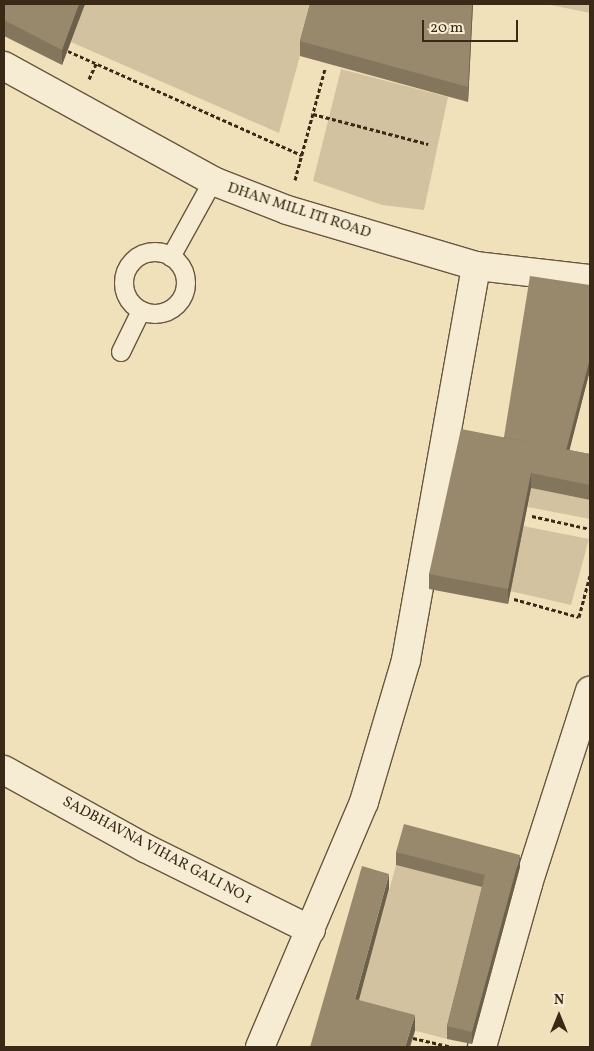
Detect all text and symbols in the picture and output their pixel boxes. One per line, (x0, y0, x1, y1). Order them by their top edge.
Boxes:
scale bar (424, 10, 520, 42)
text: 20 m (430, 18, 463, 39)
street label: DHAN MILL ITI ROAD (225, 179, 373, 243)
street label: SADBHAVNA VIHAR GALI NO 1 (59, 793, 255, 909)
north arrow (534, 991, 584, 1041)
text: N (554, 991, 564, 1010)

